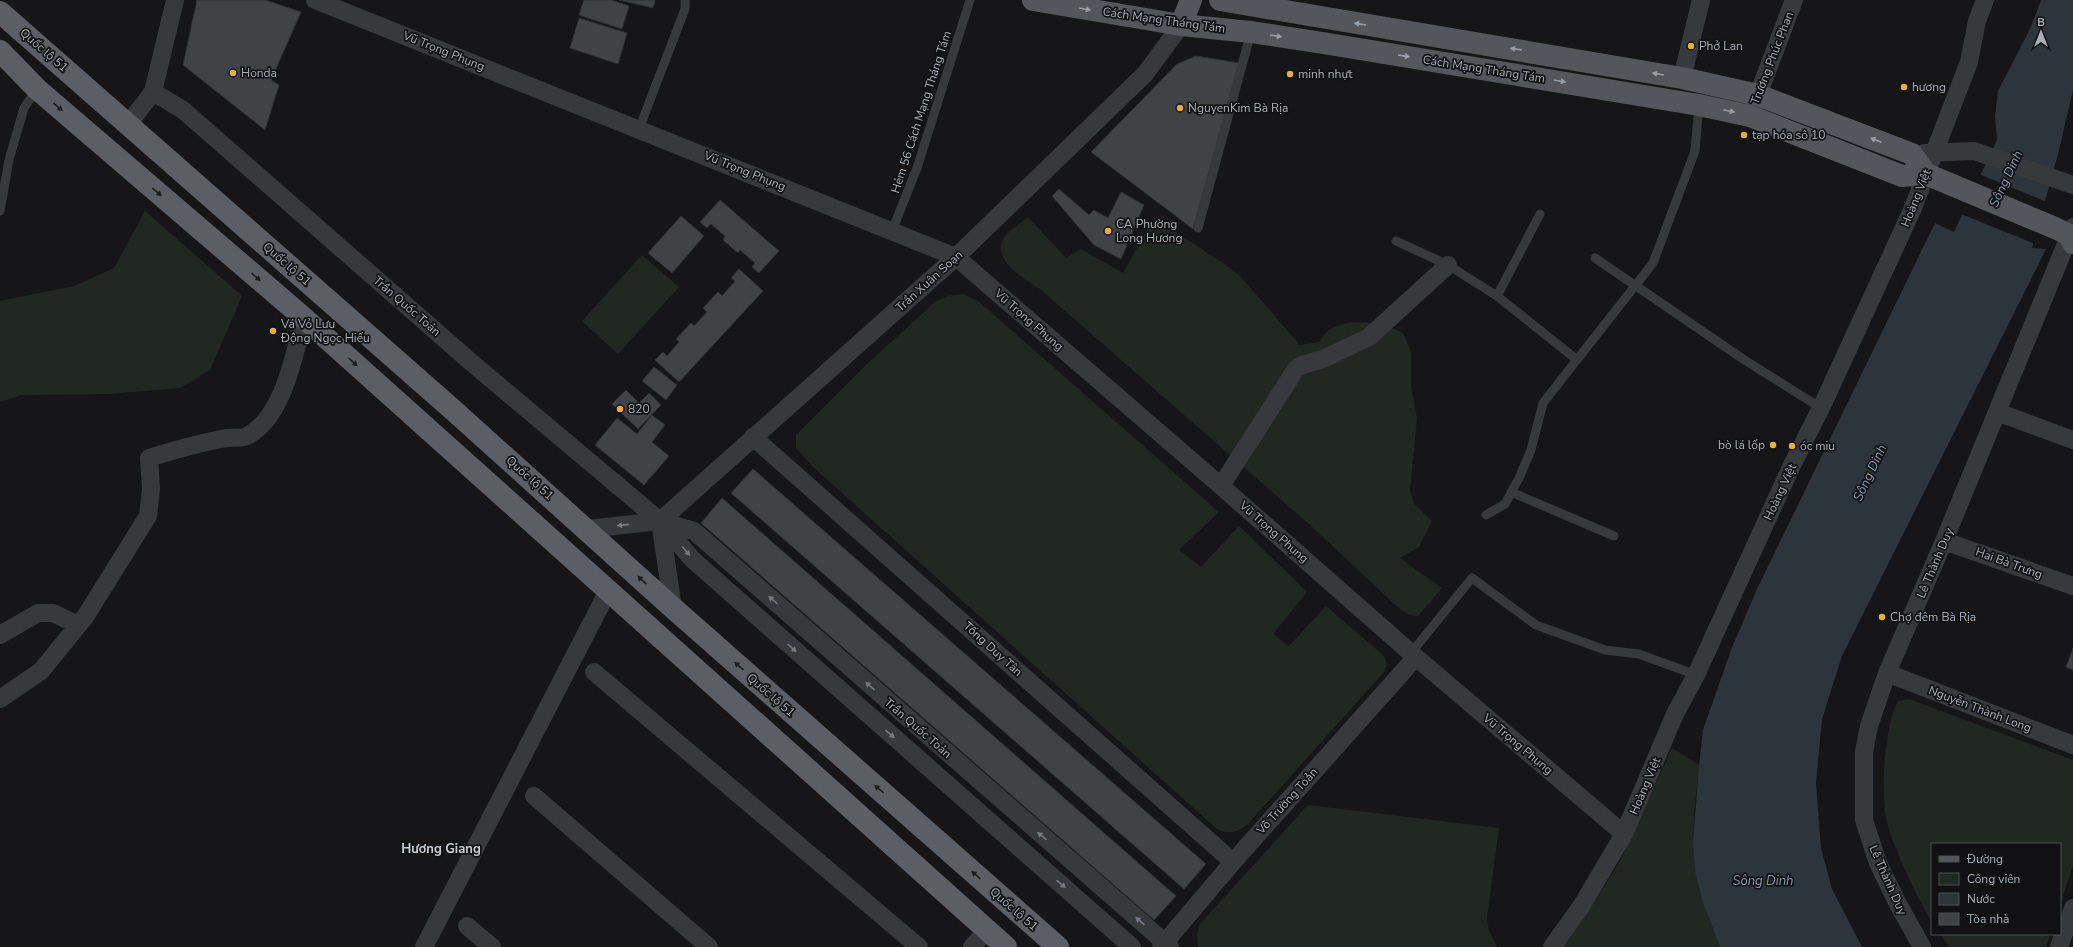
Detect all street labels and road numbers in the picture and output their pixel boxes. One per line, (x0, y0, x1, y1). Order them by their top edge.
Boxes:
street label: Cách Mạng Tháng Tám (1102, 3, 1226, 37)
street label: Trương Phúc Phan (1747, 9, 1797, 107)
street label: Quốc lộ 51 (17, 25, 71, 75)
street label: Vũ Trọng Phụng (400, 27, 487, 75)
street label: Hẻm 56 Cách Mạng Tháng Tám (887, 29, 955, 195)
street label: Cách Mạng Tháng Tám (1422, 51, 1546, 87)
street label: Vũ Trọng Phụng (701, 147, 788, 195)
street label: Hoàng Việt (1897, 166, 1935, 229)
street label: Quốc lộ 51 (260, 239, 314, 289)
street label: Trần Xuân Soạn (892, 247, 966, 315)
street label: Trần Quốc Toản (370, 272, 444, 340)
street label: Vũ Trọng Phụng (990, 285, 1067, 354)
street label: Quốc lộ 51 (503, 452, 557, 504)
street label: Hoàng Việt (1760, 460, 1800, 523)
street label: Vũ Trọng Phụng (1235, 497, 1312, 566)
street label: Lê Thành Duy (1913, 525, 1957, 601)
street label: Hai Bà Trưng (1973, 543, 2045, 583)
street label: Tống Duy Tân (960, 618, 1026, 680)
street label: Quốc lộ 51 (744, 670, 798, 720)
street label: Nguyễn Thành Long (1926, 682, 2034, 736)
street label: Trần Quốc Toản (881, 694, 955, 762)
street label: Vũ Trọng Phụng (1479, 709, 1556, 778)
street label: Hoàng Việt (1626, 754, 1665, 817)
street label: Võ Trường Toản (1252, 764, 1321, 838)
street label: Lê Thành Duy (1865, 843, 1911, 918)
street label: Quốc lộ 51 (987, 884, 1041, 934)

